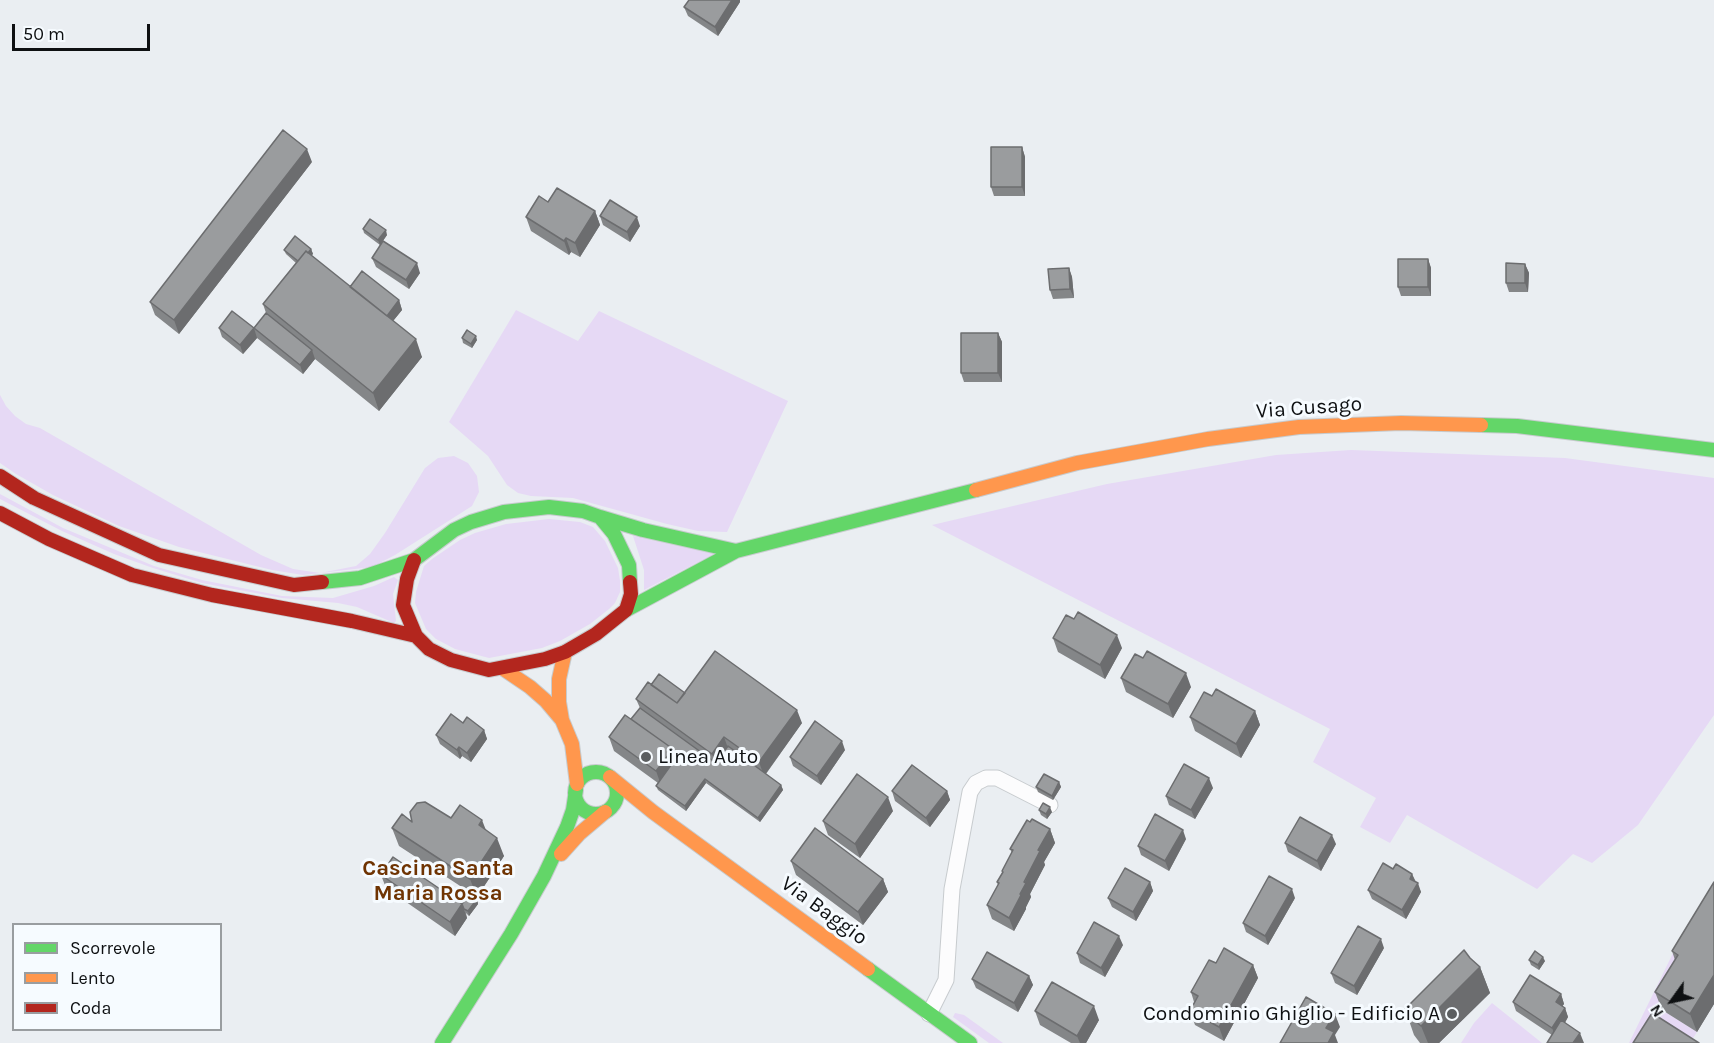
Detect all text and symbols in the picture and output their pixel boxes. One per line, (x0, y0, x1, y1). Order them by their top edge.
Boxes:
scale bar (15, 12, 153, 50)
text: 50 m (23, 23, 65, 45)
street label: Via Cusago (1255, 392, 1363, 424)
place label: Linea Auto (658, 744, 758, 770)
marker: Linea Auto (639, 750, 653, 764)
district label: Cascina Santa Maria Rossa (362, 856, 514, 908)
street label: Via Baggio (776, 871, 872, 951)
legend (12, 923, 222, 1031)
text: Scorrevole (70, 937, 155, 959)
text: Lento (70, 967, 115, 989)
north arrow (1642, 971, 1702, 1031)
text: Coda (70, 997, 111, 1019)
place label: Condominio Ghiglio - Edificio A (1143, 1001, 1440, 1027)
text: N (1645, 1001, 1668, 1021)
marker: Condominio Ghiglio - Edificio A (1445, 1007, 1459, 1021)

